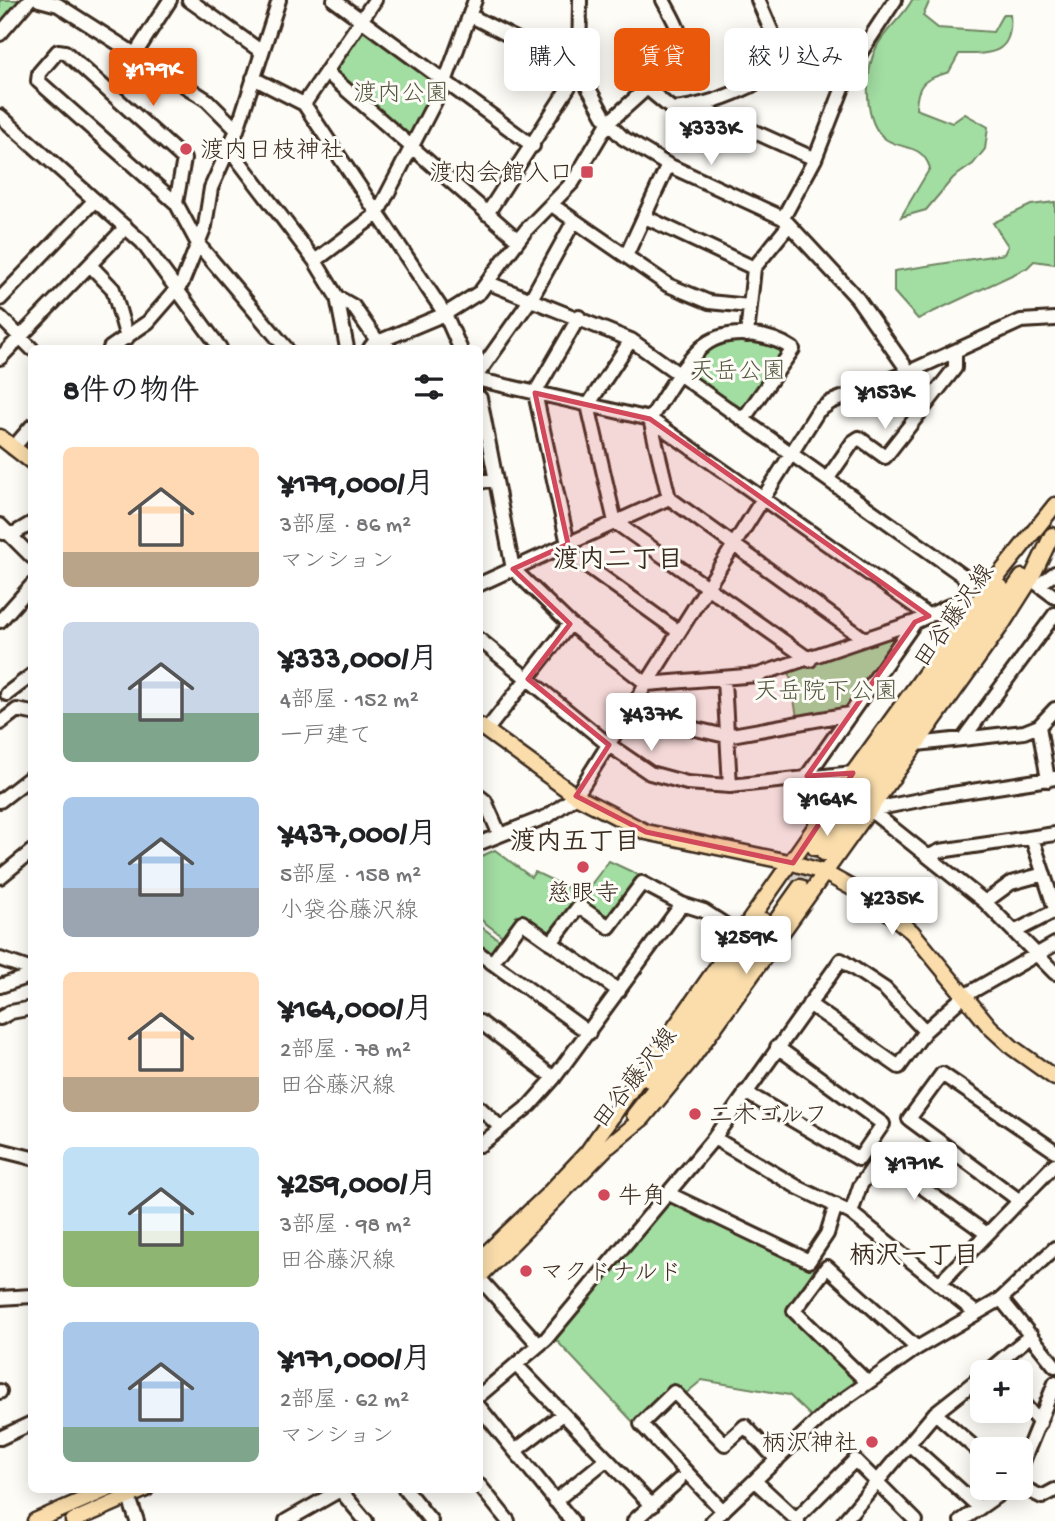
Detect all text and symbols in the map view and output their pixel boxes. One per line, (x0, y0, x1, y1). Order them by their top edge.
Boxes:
chip: 購入 (504, 28, 600, 91)
chip: 賃貸 (614, 28, 710, 91)
chip: 絞り込み (724, 28, 868, 91)
pin: ¥179K (104, 48, 202, 108)
text: ¥179K (125, 57, 181, 84)
park label: 渡内公園 (353, 80, 449, 110)
pin: ¥333K (662, 108, 760, 167)
text: ¥333K (681, 116, 741, 143)
place label: 渡内日枝神社 (200, 137, 344, 167)
marker: 渡内日枝神社 (178, 141, 194, 157)
place label: 渡内会館入口 (429, 160, 573, 190)
marker: 渡内会館入口 (579, 164, 595, 180)
park label: 天岳公園 (690, 359, 786, 388)
icon: filters (410, 368, 448, 406)
pin: ¥153K (836, 372, 934, 431)
text: 8件の物件 (63, 376, 199, 411)
text: ¥153K (857, 380, 913, 407)
text: ¥179,000/月 (280, 469, 434, 504)
icon: home (119, 475, 203, 559)
text: 3部屋 · 86 m² (280, 513, 411, 540)
district label: 渡内二丁目 (553, 545, 683, 578)
text: マンション (280, 549, 394, 576)
street label: 田谷藤沢線 (909, 559, 1002, 674)
text: ¥333,000/月 (280, 644, 438, 679)
icon: home (119, 650, 203, 734)
park label: 天岳院下公園 (754, 679, 898, 708)
text: 4部屋 · 152 m² (280, 688, 419, 715)
pin: ¥437K (602, 694, 700, 753)
text: ¥437K (622, 702, 680, 729)
text: 一戸建て (280, 724, 372, 751)
pin: ¥164K (778, 778, 876, 838)
text: ¥164K (799, 787, 855, 814)
text: ¥437,000/月 (280, 819, 437, 854)
icon: home (119, 825, 203, 909)
district label: 渡内五丁目 (510, 827, 640, 860)
marker: 慈眼寺 (575, 859, 591, 875)
text: 5部屋 · 158 m² (280, 863, 421, 890)
pin: ¥235K (843, 878, 941, 937)
place label: 慈眼寺 (547, 880, 619, 910)
text: ¥235K (863, 886, 921, 913)
text: 小袋谷藤沢線 (280, 899, 418, 926)
pin: ¥259K (697, 916, 795, 976)
text: ¥259K (717, 925, 775, 952)
text: ¥164,000/月 (280, 994, 433, 1029)
icon: home (119, 1000, 203, 1084)
street label: 田谷藤沢線 (588, 1022, 685, 1135)
text: 2部屋 · 78 m² (280, 1038, 411, 1065)
text: 田谷藤沢線 (280, 1074, 395, 1101)
place label: 二木ゴルフ (709, 1102, 828, 1132)
marker: 二木ゴルフ (687, 1106, 703, 1122)
pin: ¥171K (865, 1142, 963, 1202)
text: ¥171K (887, 1151, 941, 1178)
text: ¥259,000/月 (280, 1169, 437, 1204)
icon: home (119, 1175, 203, 1259)
place label: 牛角 (618, 1183, 666, 1213)
marker: 牛角 (596, 1187, 612, 1203)
text: 3部屋 · 98 m² (280, 1213, 411, 1240)
district label: 柄沢一丁目 (849, 1242, 979, 1274)
text: 田谷藤沢線 (280, 1249, 395, 1276)
place label: マクドナルド (540, 1260, 682, 1289)
marker: マクドナルド (518, 1263, 534, 1279)
text: ¥171,000/月 (280, 1344, 431, 1379)
icon: home (119, 1350, 203, 1434)
map controls (970, 1360, 1033, 1500)
button: + (970, 1360, 1033, 1423)
text: 2部屋 · 62 m² (280, 1388, 409, 1415)
text: マンション (280, 1424, 394, 1451)
place label: 柄沢神社 (762, 1430, 858, 1460)
marker: 柄沢神社 (864, 1434, 880, 1450)
button: − (970, 1437, 1033, 1500)

